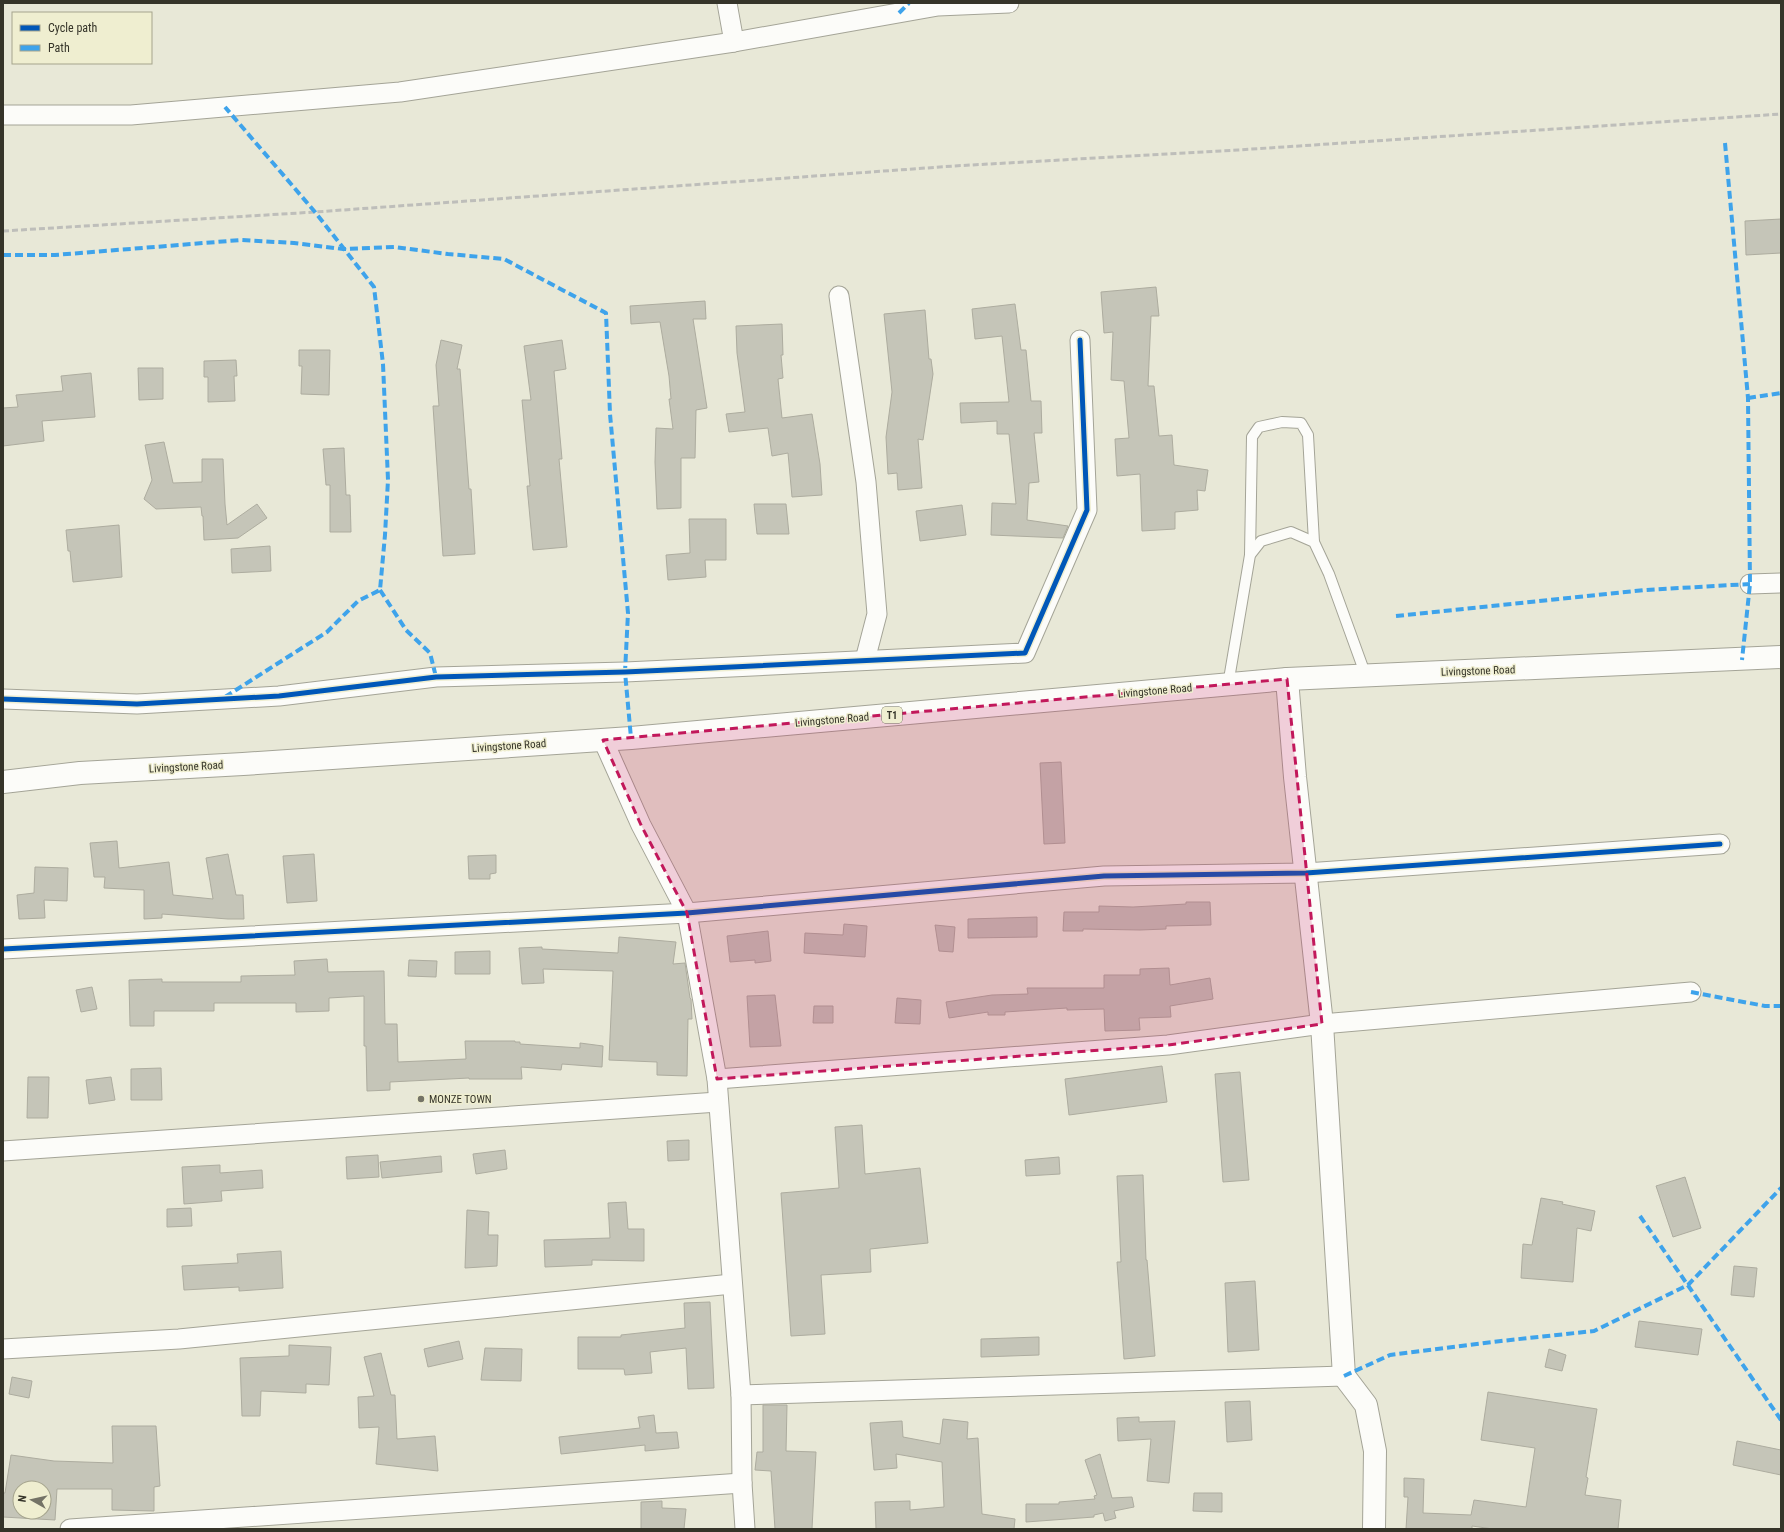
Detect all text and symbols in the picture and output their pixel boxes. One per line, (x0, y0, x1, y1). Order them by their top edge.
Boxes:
legend (12, 12, 152, 64)
text: Cycle path (48, 21, 98, 35)
text: Path (48, 41, 70, 55)
street label: Livingstone Road (1441, 663, 1515, 679)
street label: Livingstone Road (1117, 681, 1193, 701)
road number: T1 (882, 707, 902, 723)
street label: Livingstone Road (794, 710, 870, 730)
street label: Livingstone Road (471, 737, 547, 755)
street label: Livingstone Road (148, 759, 224, 775)
place label: MONZE TOWN (429, 1093, 492, 1106)
marker: MONZE TOWN (416, 1094, 426, 1104)
north arrow (12, 1480, 52, 1520)
text: N (16, 1494, 30, 1503)

